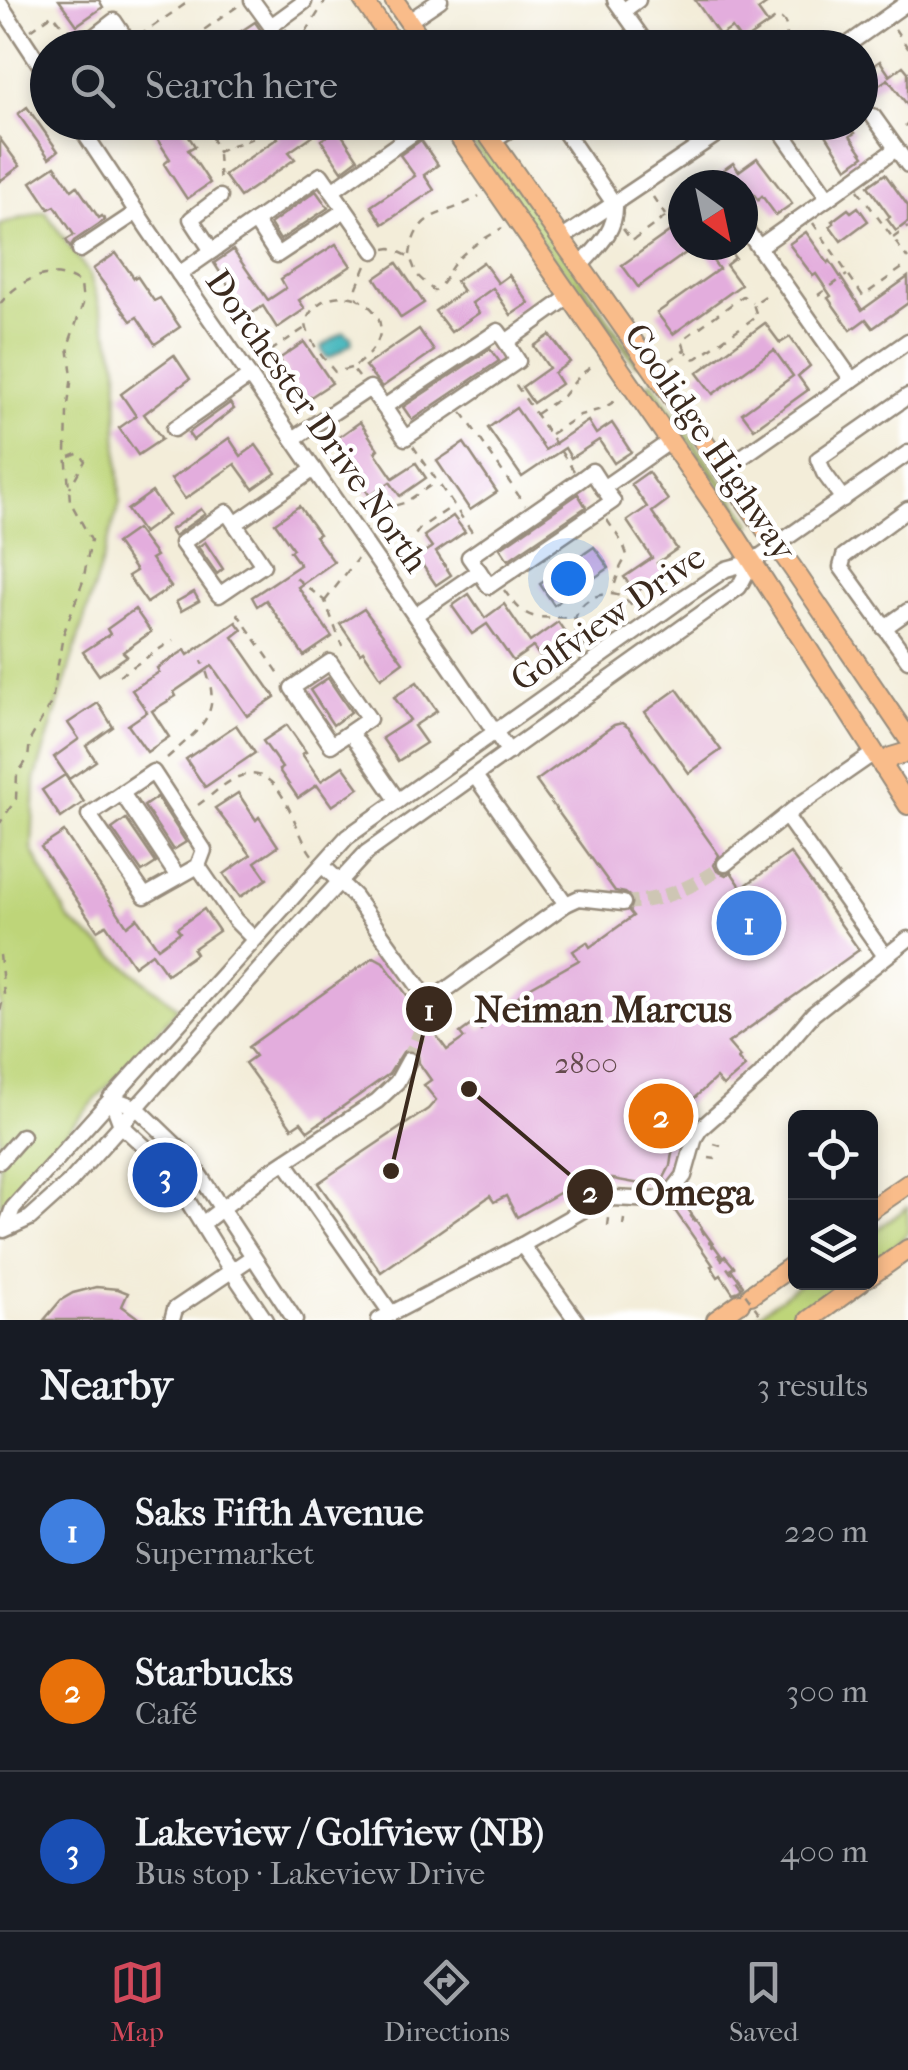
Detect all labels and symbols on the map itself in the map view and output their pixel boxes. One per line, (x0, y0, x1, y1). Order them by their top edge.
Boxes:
north arrow (668, 170, 758, 260)
street label: Dorchester Drive North (197, 262, 437, 580)
street label: Coolidge Highway (616, 316, 805, 569)
street label: Golfview Drive (503, 536, 713, 700)
your location (543, 553, 594, 604)
pin: 1 (716, 886, 782, 960)
callout: Neiman Marcus (404, 975, 752, 1043)
text: Neiman Marcus (474, 987, 732, 1032)
text: 1 (424, 993, 434, 1028)
house number: 2800 (554, 1046, 618, 1081)
pin: 2 (628, 1078, 694, 1154)
pin: 3 (132, 1138, 198, 1212)
callout: Omega (565, 1158, 773, 1226)
text: Omega (635, 1170, 755, 1215)
text: 2 (582, 1175, 598, 1210)

